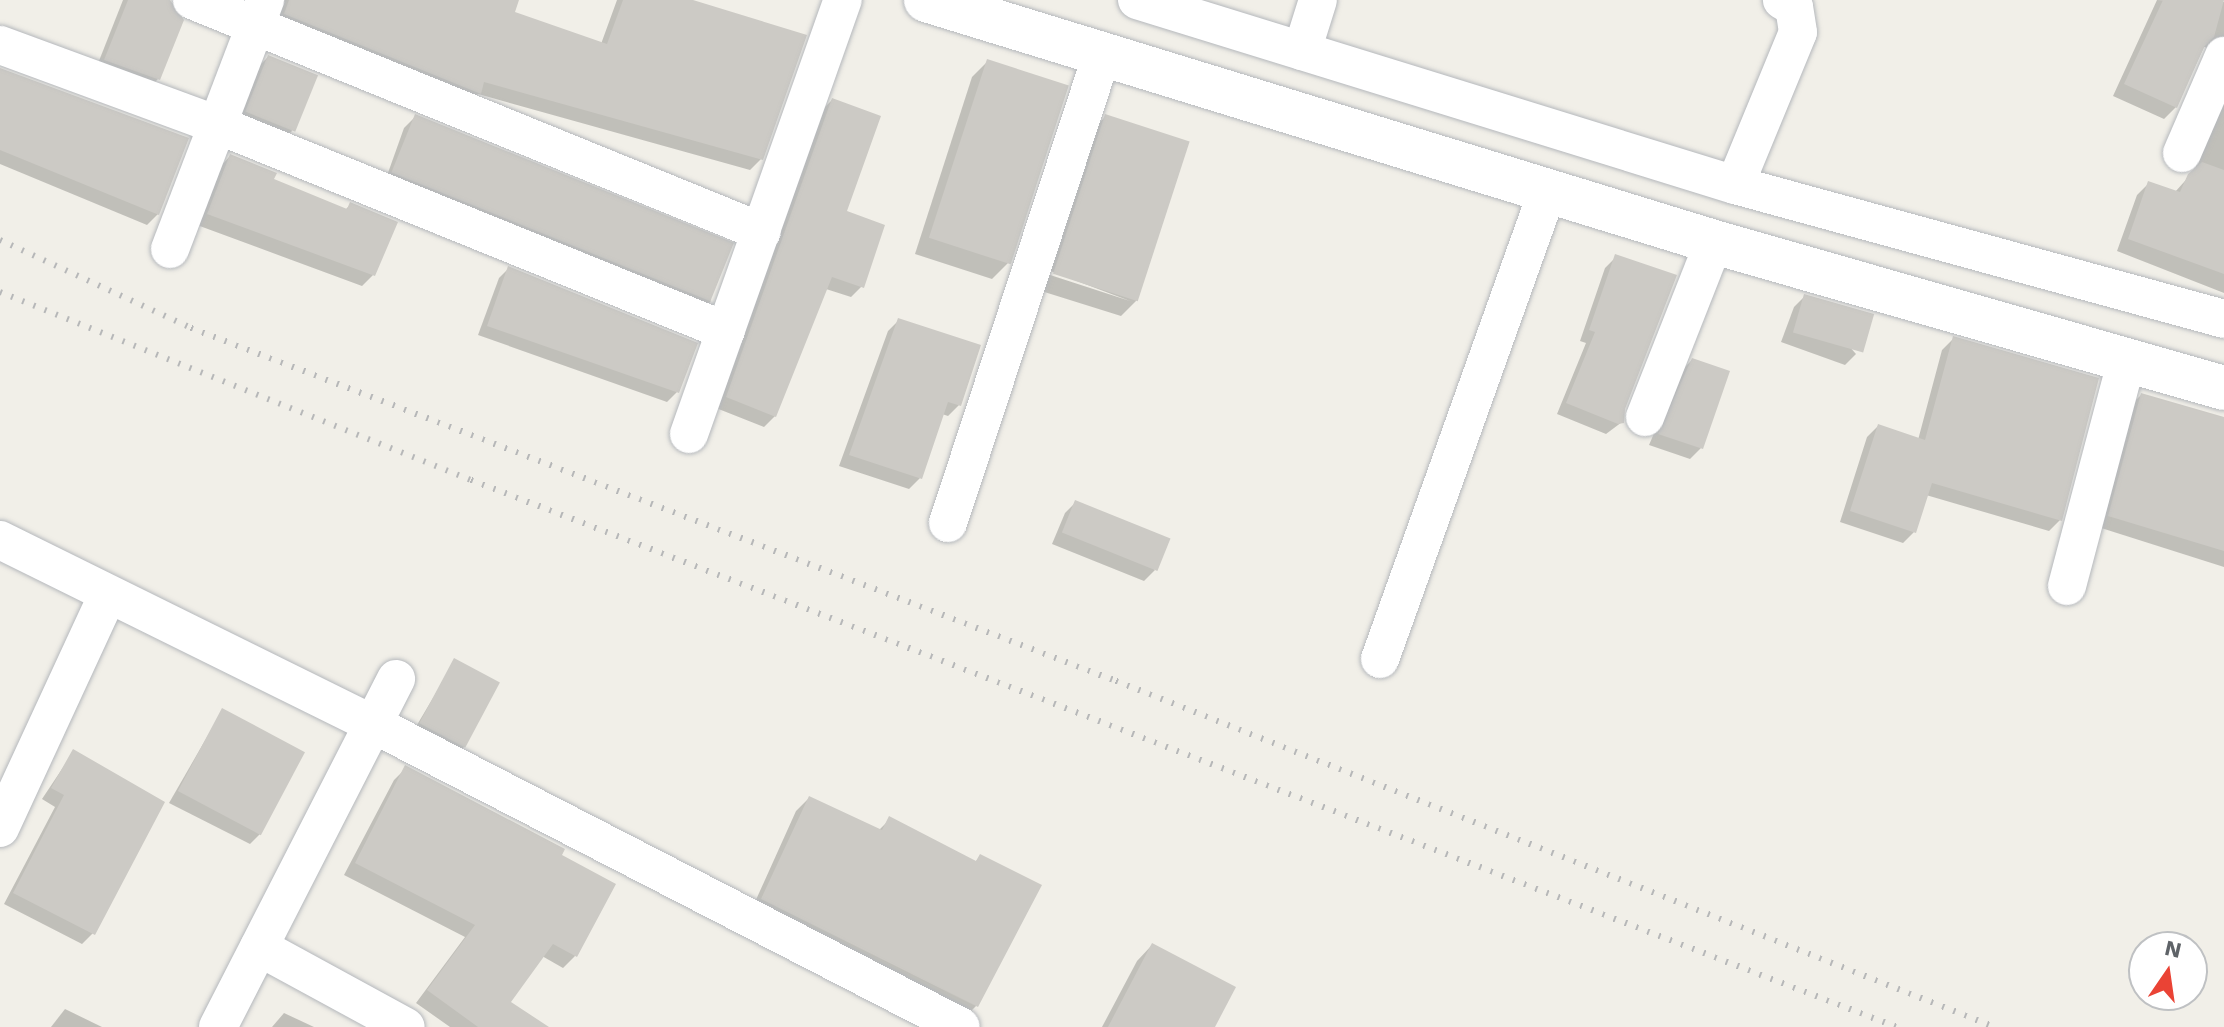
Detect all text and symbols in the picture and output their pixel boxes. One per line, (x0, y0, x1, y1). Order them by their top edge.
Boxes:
north arrow (2128, 931, 2208, 1011)
text: N (2162, 935, 2184, 963)

